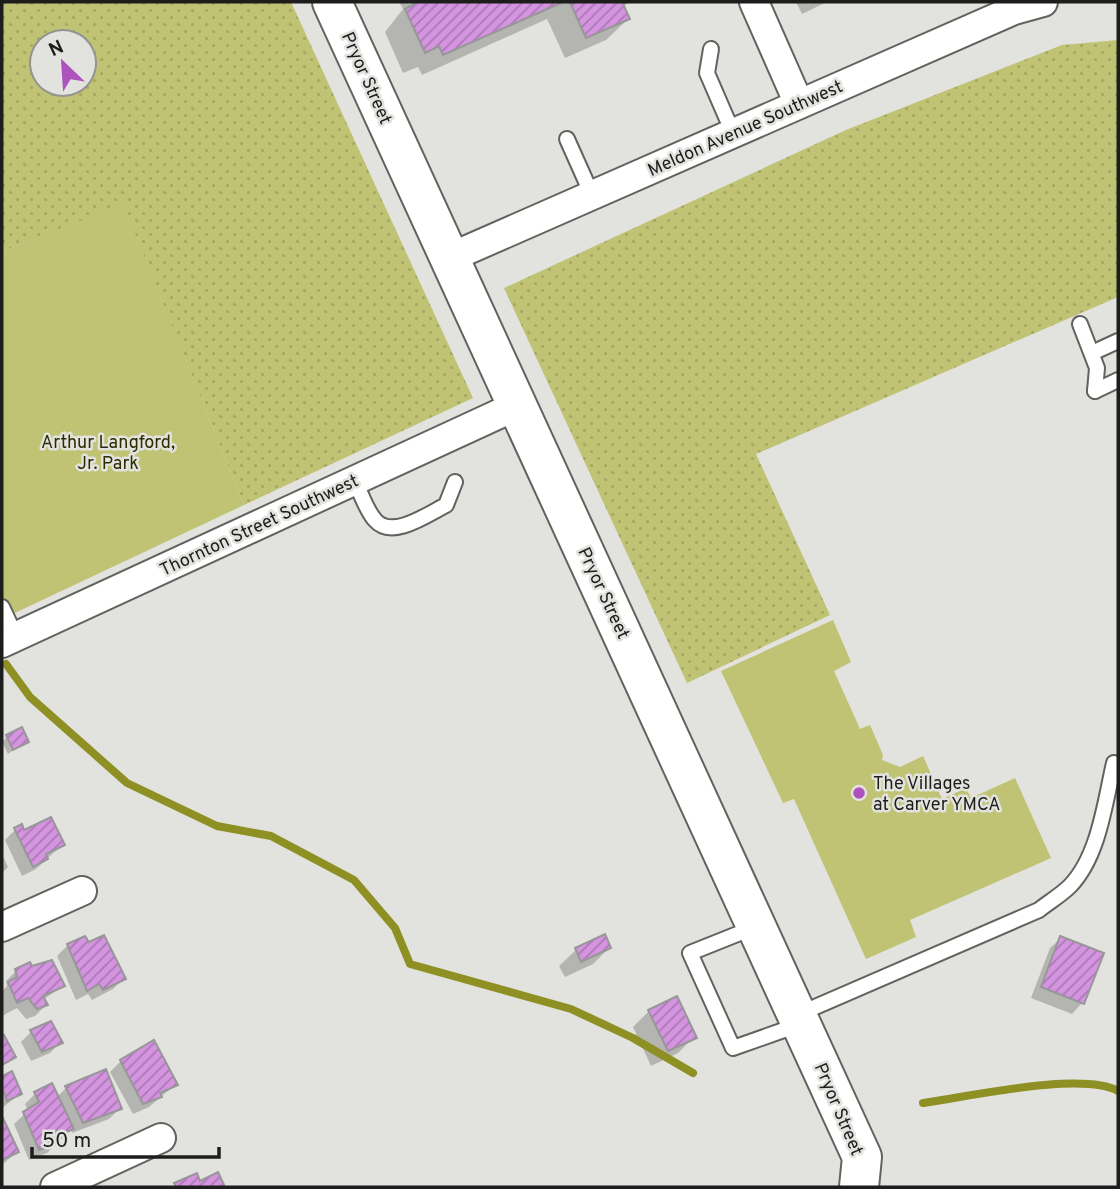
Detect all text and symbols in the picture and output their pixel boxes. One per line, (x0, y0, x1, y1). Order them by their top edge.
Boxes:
north arrow (28, 28, 98, 98)
street label: Pryor Street (335, 29, 396, 128)
text: N (45, 36, 68, 63)
street label: Meldon Avenue Southwest (644, 76, 847, 183)
park label: Arthur Langford, Jr. Park (41, 432, 175, 476)
street label: Thornton Street Southwest (157, 470, 363, 583)
street label: Pryor Street (571, 544, 634, 643)
place label: The Villages at Carver YMCA (873, 773, 1000, 817)
marker: The Villages at Carver YMCA (851, 785, 867, 801)
street label: Pryor Street (808, 1060, 867, 1160)
scale bar (32, 1116, 219, 1160)
text: 50 m (42, 1128, 91, 1155)

